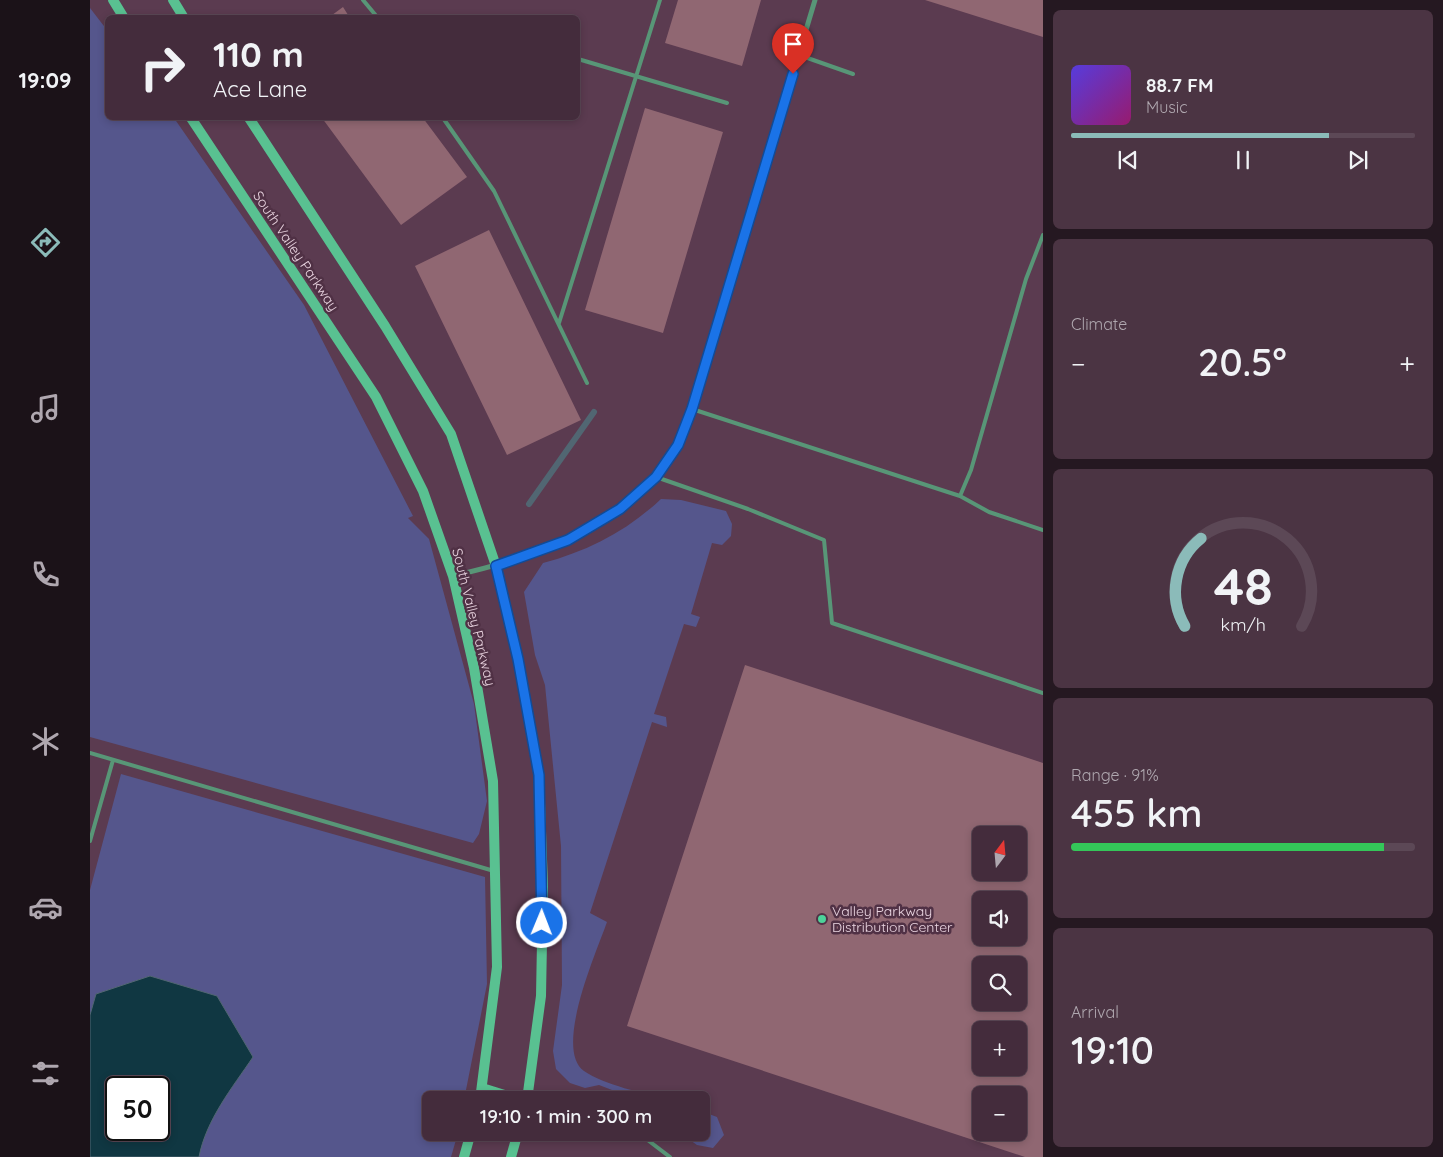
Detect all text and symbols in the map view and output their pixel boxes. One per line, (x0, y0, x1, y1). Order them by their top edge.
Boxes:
pin (772, 23, 814, 74)
icon: arrive (779, 30, 807, 58)
text: 110 m (213, 32, 304, 76)
icon: right (130, 35, 195, 100)
text: 19:09 (18, 66, 72, 94)
text: 88.7 FM (1146, 73, 1214, 97)
text: Ace Lane (213, 75, 307, 103)
text: Music (1146, 97, 1188, 117)
icon: previous (1114, 146, 1142, 174)
icon: pause (1229, 146, 1257, 174)
icon: next (1344, 146, 1372, 174)
street label: South Valley Parkway (249, 188, 343, 314)
icon: directions (28, 225, 63, 260)
text: Climate (1071, 314, 1127, 334)
text: 20.5° (1198, 338, 1287, 386)
text: − (1071, 346, 1086, 381)
text: + (1399, 346, 1415, 381)
icon: music (28, 391, 63, 426)
street label: South Valley Parkway (448, 546, 500, 688)
text: 48 (1213, 553, 1273, 618)
icon: phone (28, 557, 63, 592)
text: km/h (1220, 613, 1266, 635)
icon: climate (28, 724, 63, 759)
text: Range · 91% (1071, 765, 1159, 785)
text: 455 km (1071, 789, 1202, 837)
north arrow (972, 826, 1028, 881)
map controls (972, 826, 1027, 1141)
icon: car (28, 890, 63, 925)
button: sound (972, 891, 1027, 946)
position arrow (515, 896, 567, 948)
place label: Valley Parkway Distribution Center (832, 902, 953, 936)
marker: Valley Parkway Distribution Center (816, 913, 828, 925)
button: search (972, 956, 1027, 1011)
text: Arrival (1071, 1002, 1119, 1022)
button: + (972, 1021, 1027, 1076)
text: 19:10 (1071, 1026, 1154, 1074)
icon: filters (28, 1056, 63, 1091)
speed limit sign: 50 (105, 1076, 170, 1141)
button: − (972, 1086, 1027, 1141)
text: 19:10 · 1 min · 300 m (480, 1104, 652, 1128)

